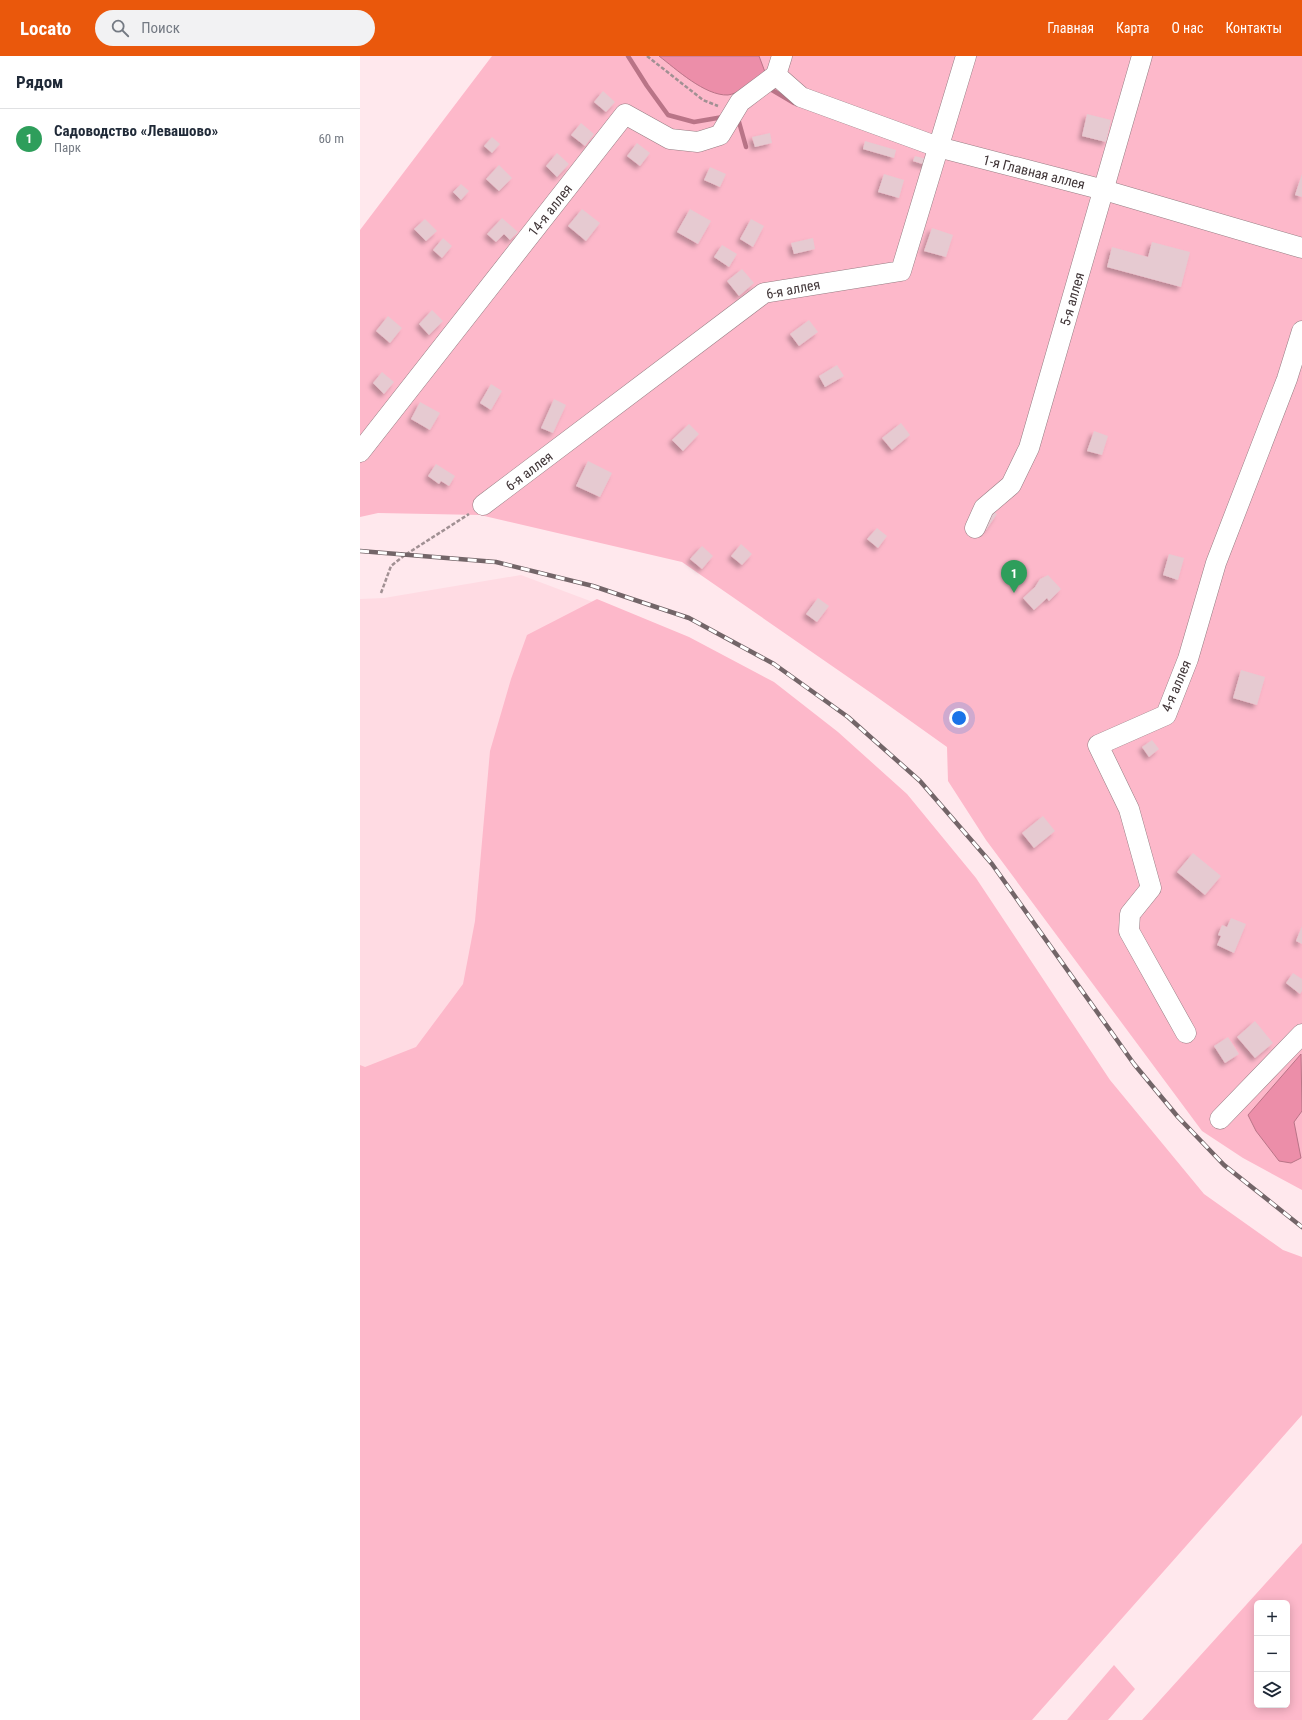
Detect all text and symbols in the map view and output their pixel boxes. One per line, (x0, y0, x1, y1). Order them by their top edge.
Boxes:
search box (95, 10, 375, 46)
text: Locato (20, 17, 71, 40)
icon: search (109, 17, 131, 39)
text: Поиск (141, 19, 180, 37)
text: Главная (1047, 20, 1094, 36)
text: Карта (1116, 20, 1149, 36)
text: О нас (1171, 20, 1203, 36)
text: Контакты (1225, 20, 1282, 36)
text: Рядом (16, 72, 63, 92)
text: Садоводство «Левашово» (54, 122, 218, 140)
text: 1 (26, 131, 32, 146)
text: 60 m (318, 131, 344, 146)
text: Парк (54, 140, 81, 155)
street label: 1-я Главная аллея (981, 152, 1087, 192)
street label: 14-я аллея (525, 181, 575, 239)
street label: 5-я аллея (1057, 271, 1087, 327)
street label: 6-я аллея (765, 276, 821, 302)
street label: 6-я аллея (502, 448, 556, 494)
pin: 1 (1001, 560, 1027, 593)
street label: 4-я аллея (1158, 658, 1194, 714)
your location (949, 708, 969, 728)
map controls (1254, 1600, 1290, 1708)
button: + (1254, 1600, 1290, 1636)
button: − (1254, 1636, 1290, 1672)
button: layers (1254, 1672, 1290, 1708)

